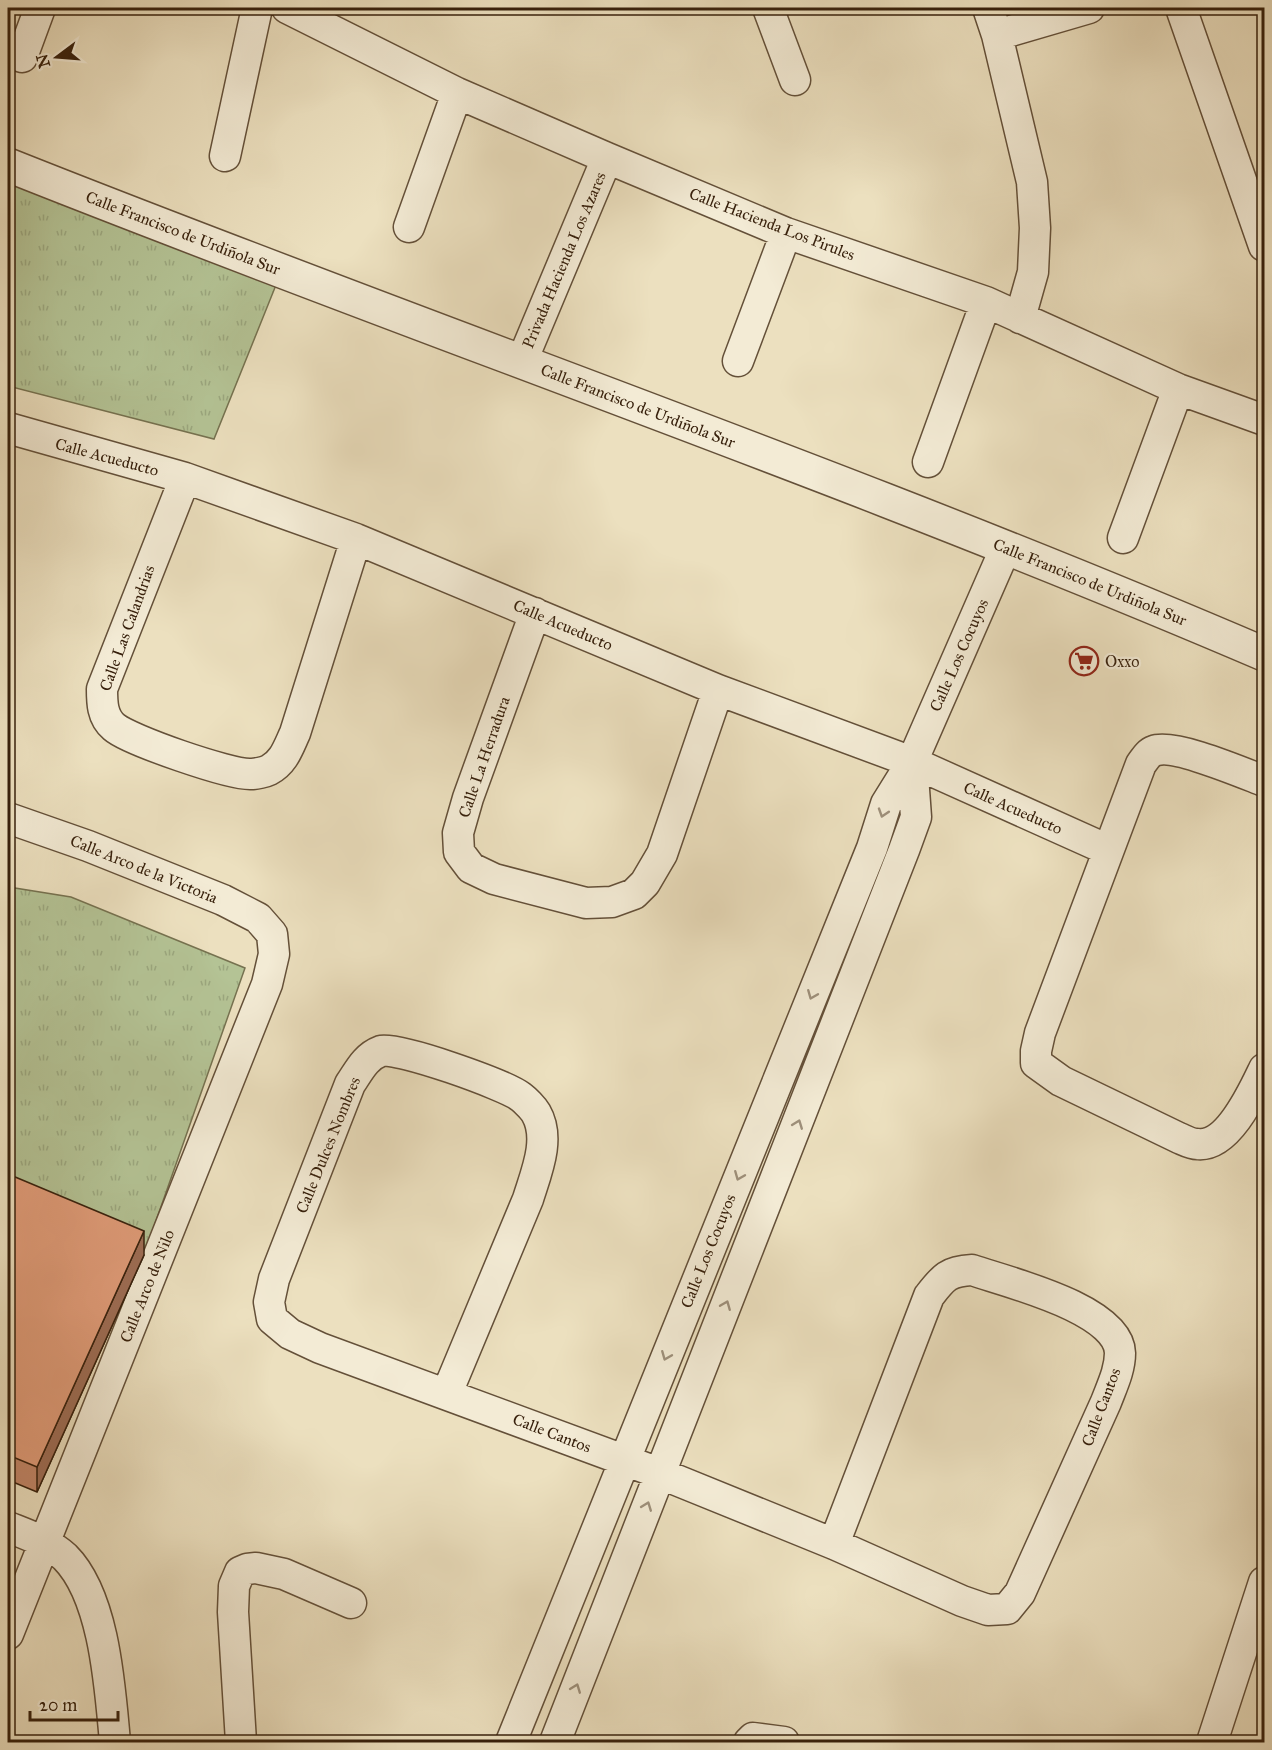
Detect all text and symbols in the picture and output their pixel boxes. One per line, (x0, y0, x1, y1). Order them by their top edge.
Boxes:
north arrow (27, 27, 87, 87)
text: N (32, 51, 54, 70)
street label: Privada Hacienda Los Azares (518, 169, 610, 351)
street label: Calle Hacienda Los Pirules (687, 184, 858, 264)
street label: Calle Francisco de Urdiñola Sur (83, 187, 283, 279)
street label: Calle Francisco de Urdiñola Sur (538, 360, 738, 452)
street label: Calle Acueducto (53, 434, 161, 480)
street label: Calle Francisco de Urdiñola Sur (990, 534, 1190, 630)
street label: Calle Las Calandrias (95, 562, 159, 694)
street label: Calle Acueducto (510, 596, 616, 654)
street label: Calle Los Cocuyos (926, 596, 992, 714)
supermarket icon: Oxxo (1068, 645, 1100, 677)
place label: Oxxo (1105, 652, 1139, 671)
street label: Calle La Herradura (454, 694, 514, 820)
street label: Calle Acueducto (961, 778, 1065, 838)
one-way arrow (878, 807, 890, 818)
street label: Calle Arco de la Victoria (68, 831, 221, 907)
one-way arrow (807, 989, 819, 1000)
street label: Calle Dulces Nombres (292, 1074, 364, 1216)
one-way arrow (790, 1119, 803, 1130)
one-way arrow (734, 1169, 746, 1180)
street label: Calle Los Cocuyos (676, 1191, 740, 1311)
street label: Calle Arco de Nilo (116, 1227, 178, 1345)
one-way arrow (719, 1300, 731, 1311)
one-way arrow (660, 1350, 673, 1361)
street label: Calle Cantos (1077, 1365, 1125, 1449)
street label: Calle Cantos (510, 1409, 594, 1457)
one-way arrow (639, 1501, 652, 1512)
one-way arrow (569, 1683, 581, 1694)
scale bar (30, 1684, 118, 1722)
text: 20 m (39, 1694, 77, 1716)

